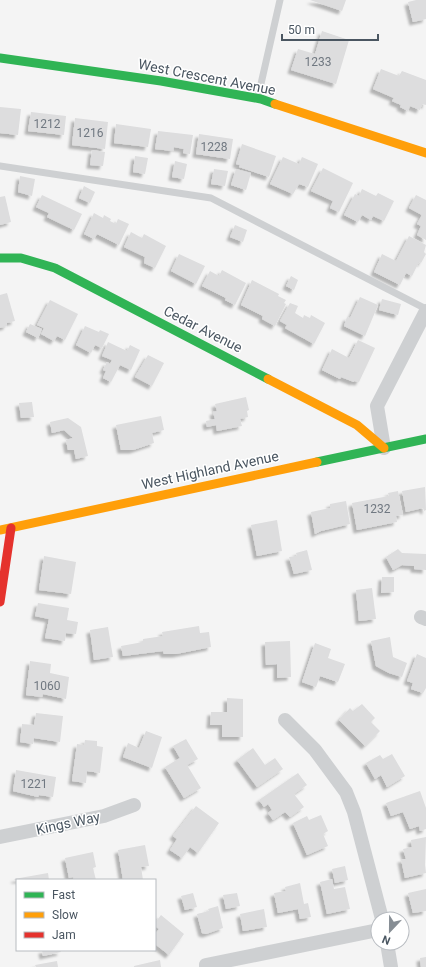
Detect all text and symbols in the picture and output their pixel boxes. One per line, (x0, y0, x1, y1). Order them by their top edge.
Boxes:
scale bar (282, 16, 378, 42)
text: 50 m (288, 23, 315, 37)
house number: 1233 (305, 55, 331, 69)
street label: West Crescent Avenue (137, 56, 277, 98)
house number: 1212 (34, 117, 61, 131)
house number: 1216 (77, 126, 104, 140)
house number: 1228 (201, 140, 228, 154)
street label: Cedar Avenue (161, 302, 245, 356)
street label: West Highland Avenue (140, 448, 280, 492)
house number: 1232 (364, 502, 391, 516)
house number: 1060 (34, 679, 61, 693)
house number: 1221 (21, 777, 47, 791)
street label: Kings Way (35, 808, 102, 838)
legend (16, 879, 156, 951)
text: Fast (52, 888, 75, 902)
text: Slow (52, 908, 78, 922)
north arrow (370, 911, 410, 951)
text: Jam (52, 928, 76, 942)
text: N (380, 932, 392, 947)

